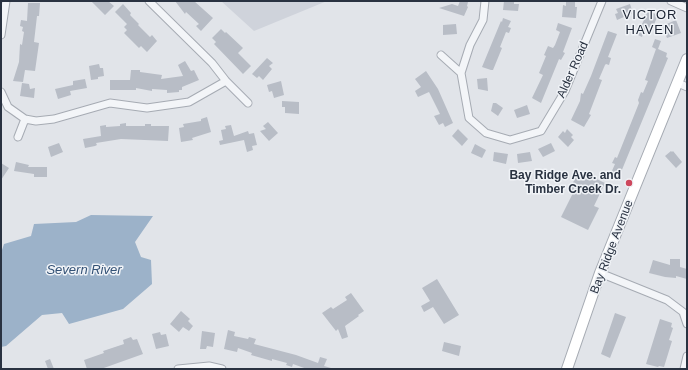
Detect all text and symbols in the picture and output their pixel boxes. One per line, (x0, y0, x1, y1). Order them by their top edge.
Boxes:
district label: VICTOR HAVEN (623, 7, 677, 38)
street label: Alder Road (554, 40, 592, 100)
place label: Bay Ridge Ave. and Timber Creek Dr. (509, 169, 621, 197)
marker: Bay Ridge Ave. and Timber Creek Dr. (624, 178, 634, 188)
street label: Bay Ridge Avenue (588, 198, 636, 296)
water label: Severn River (46, 262, 122, 278)

